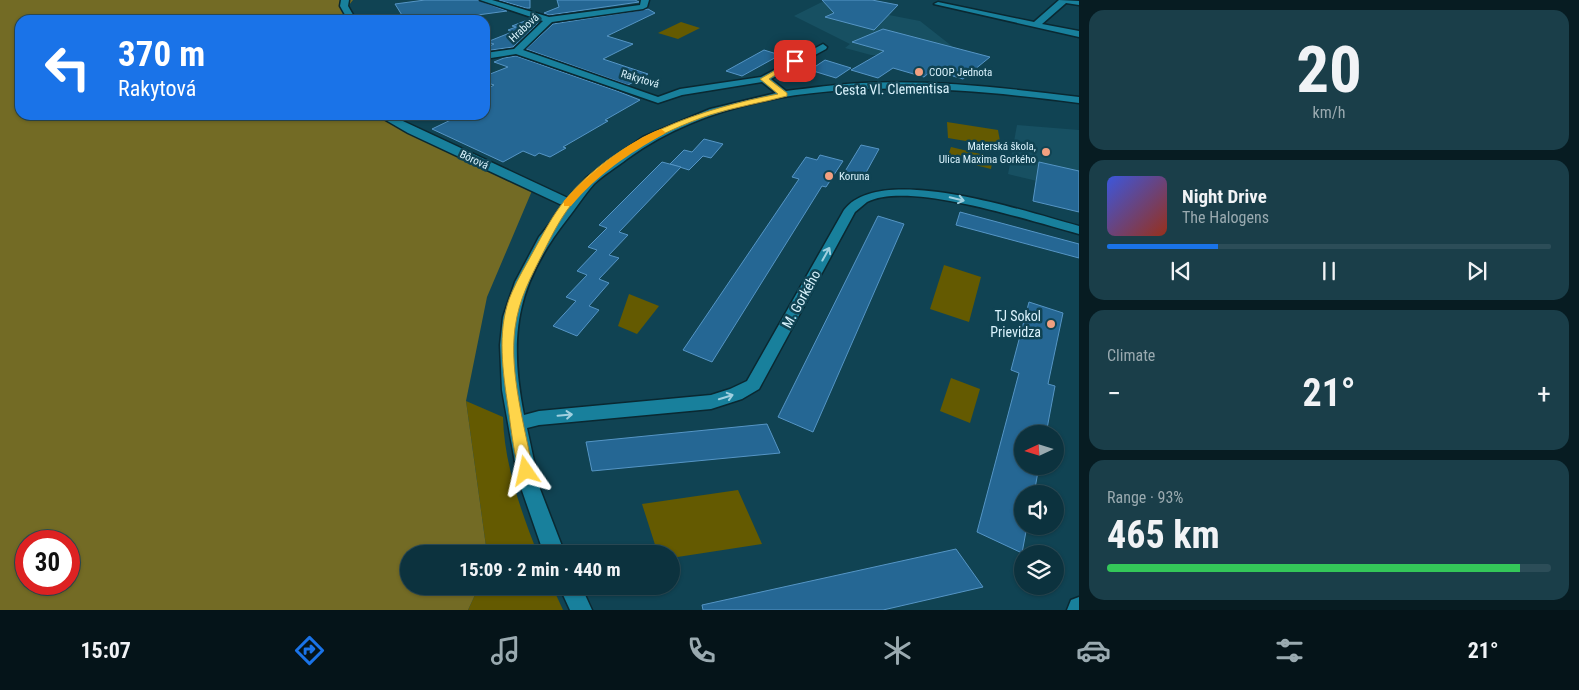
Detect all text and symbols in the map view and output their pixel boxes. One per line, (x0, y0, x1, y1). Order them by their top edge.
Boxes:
street label: Hrabová (506, 11, 542, 45)
text: 20 (1296, 32, 1362, 108)
text: 370 m (118, 34, 205, 75)
icon: left (35, 35, 100, 100)
pin (774, 40, 816, 82)
icon: arrive (781, 47, 809, 75)
marker: COOP Jednota (913, 66, 925, 78)
place label: COOP Jednota (929, 66, 992, 79)
street label: Rakytová (619, 67, 661, 91)
text: Rakytová (118, 76, 196, 101)
street label: Cesta Vl. Clementisa (834, 80, 950, 98)
text: km/h (1313, 103, 1345, 122)
place label: Materská škola, Ulica Maxima Gorkého (939, 140, 1036, 166)
marker: Materská škola, Ulica Maxima Gorkého (1040, 146, 1052, 158)
street label: Bôrová (458, 148, 490, 172)
marker: Koruna (823, 170, 835, 182)
place label: Koruna (839, 170, 870, 183)
text: Night Drive (1182, 185, 1267, 208)
one-way arrow (949, 195, 965, 204)
text: The Halogens (1182, 208, 1269, 227)
one-way arrow (821, 246, 831, 261)
icon: previous (1167, 257, 1195, 285)
icon: pause (1315, 257, 1343, 285)
icon: next (1463, 257, 1491, 285)
street label: M. Gorkého (779, 267, 823, 331)
place label: TJ Sokol Prievidza (990, 308, 1041, 340)
marker: TJ Sokol Prievidza (1045, 318, 1057, 330)
text: Climate (1107, 346, 1155, 365)
text: 21° (1302, 371, 1356, 415)
text: − (1107, 377, 1121, 410)
text: + (1537, 377, 1551, 410)
one-way arrow (718, 392, 734, 402)
one-way arrow (556, 410, 572, 420)
north arrow (1014, 425, 1064, 475)
map controls (1014, 425, 1064, 595)
position arrow (499, 444, 551, 496)
button: sound (1014, 485, 1064, 535)
text: Range · 93% (1107, 488, 1183, 507)
text: 465 km (1107, 513, 1220, 557)
speed limit sign: 30 (15, 530, 80, 595)
button: layers (1014, 545, 1064, 595)
text: 15:09 · 2 min · 440 m (459, 558, 621, 581)
icon: directions (292, 633, 327, 668)
icon: music (488, 633, 523, 668)
icon: phone (684, 633, 719, 668)
icon: climate (880, 633, 915, 668)
icon: car (1076, 633, 1111, 668)
icon: filters (1272, 633, 1307, 668)
text: 15:07 (80, 638, 131, 663)
text: 21° (1468, 638, 1498, 663)

